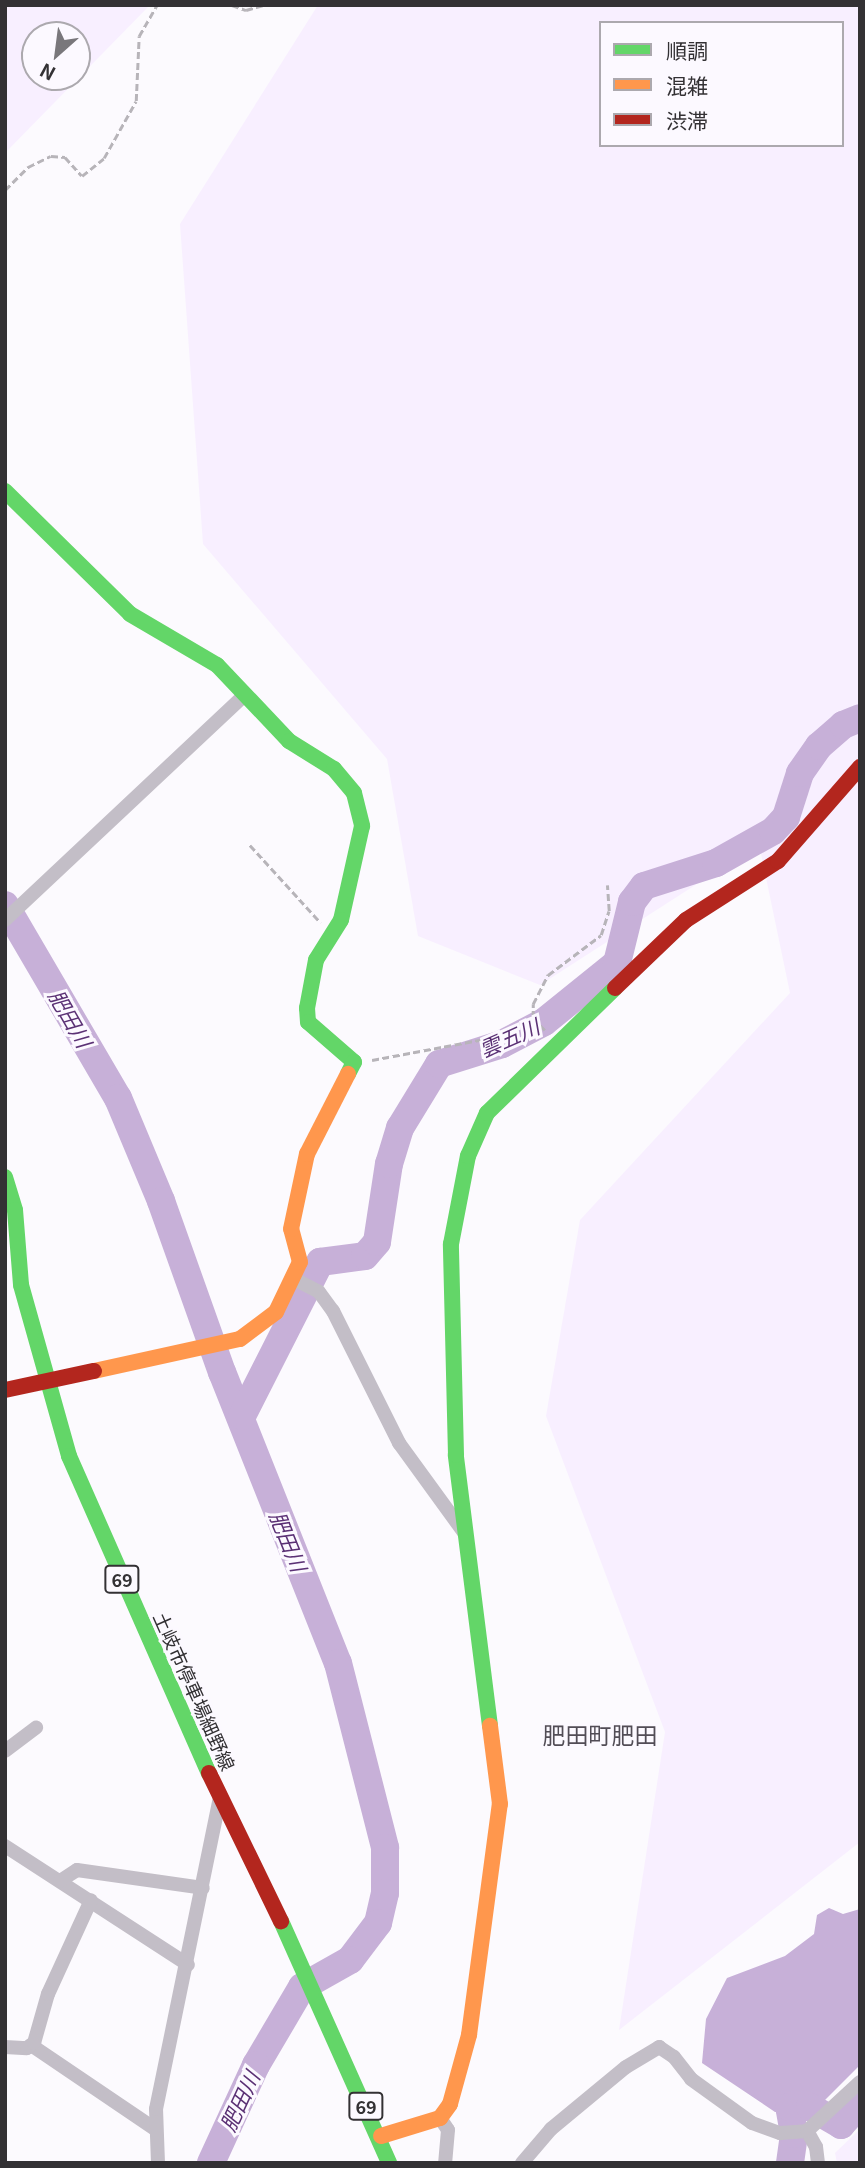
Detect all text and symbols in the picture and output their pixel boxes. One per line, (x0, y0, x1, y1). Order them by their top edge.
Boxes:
north arrow (21, 21, 91, 91)
legend (599, 21, 844, 147)
text: 順調 (666, 35, 708, 65)
text: N (34, 58, 59, 88)
text: 混雑 (666, 70, 708, 100)
text: 渋滞 (666, 105, 708, 135)
water label: 肥田川 (44, 984, 98, 1052)
water label: 雲五川 (475, 1013, 543, 1061)
water label: 肥田川 (266, 1507, 312, 1575)
road number: 69 (103, 1564, 141, 1594)
street label: 土岐市停車場細野線 (150, 1608, 240, 1774)
district label: 肥田町肥田 (543, 1720, 657, 1748)
water label: 肥田川 (214, 2067, 264, 2135)
road number: 69 (347, 2092, 385, 2120)

